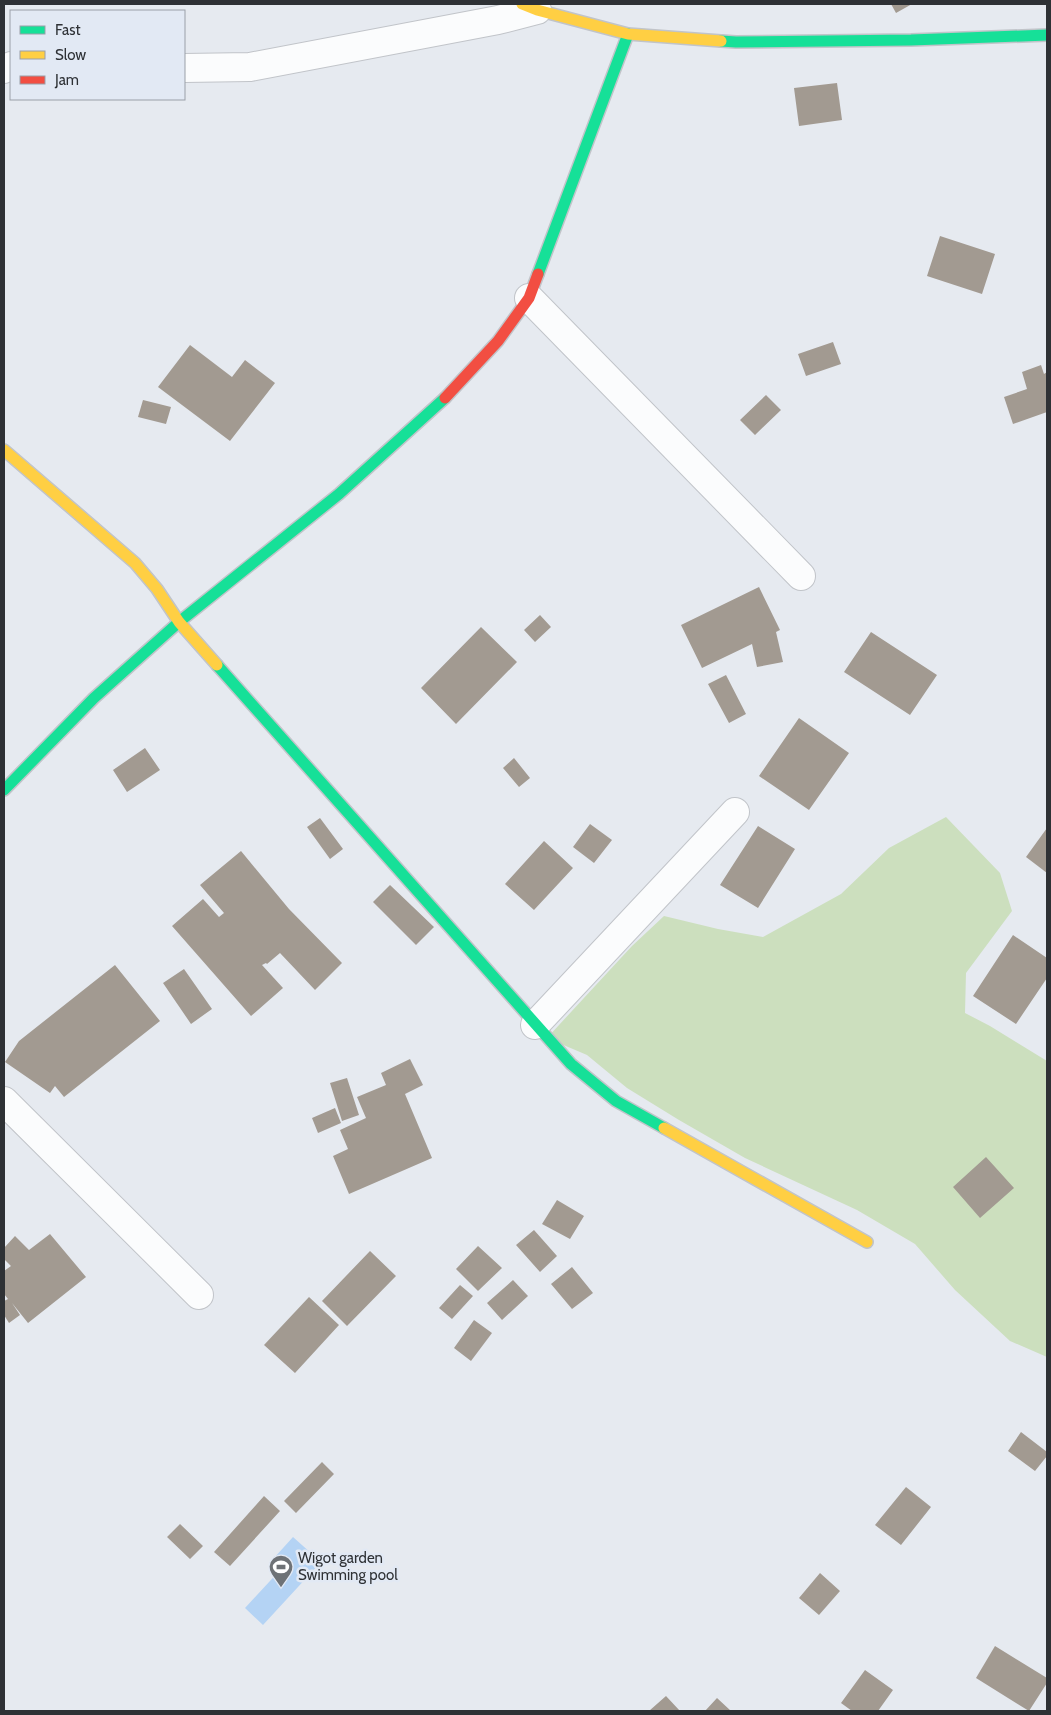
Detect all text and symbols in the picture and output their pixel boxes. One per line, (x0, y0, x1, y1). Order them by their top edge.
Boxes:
legend (10, 10, 185, 100)
text: Fast (55, 21, 80, 39)
text: Slow (55, 46, 86, 64)
text: Jam (54, 71, 79, 89)
place label: Wigot garden Swimming pool (298, 1549, 398, 1584)
sports icon: Wigot garden Swimming pool (268, 1554, 294, 1588)

